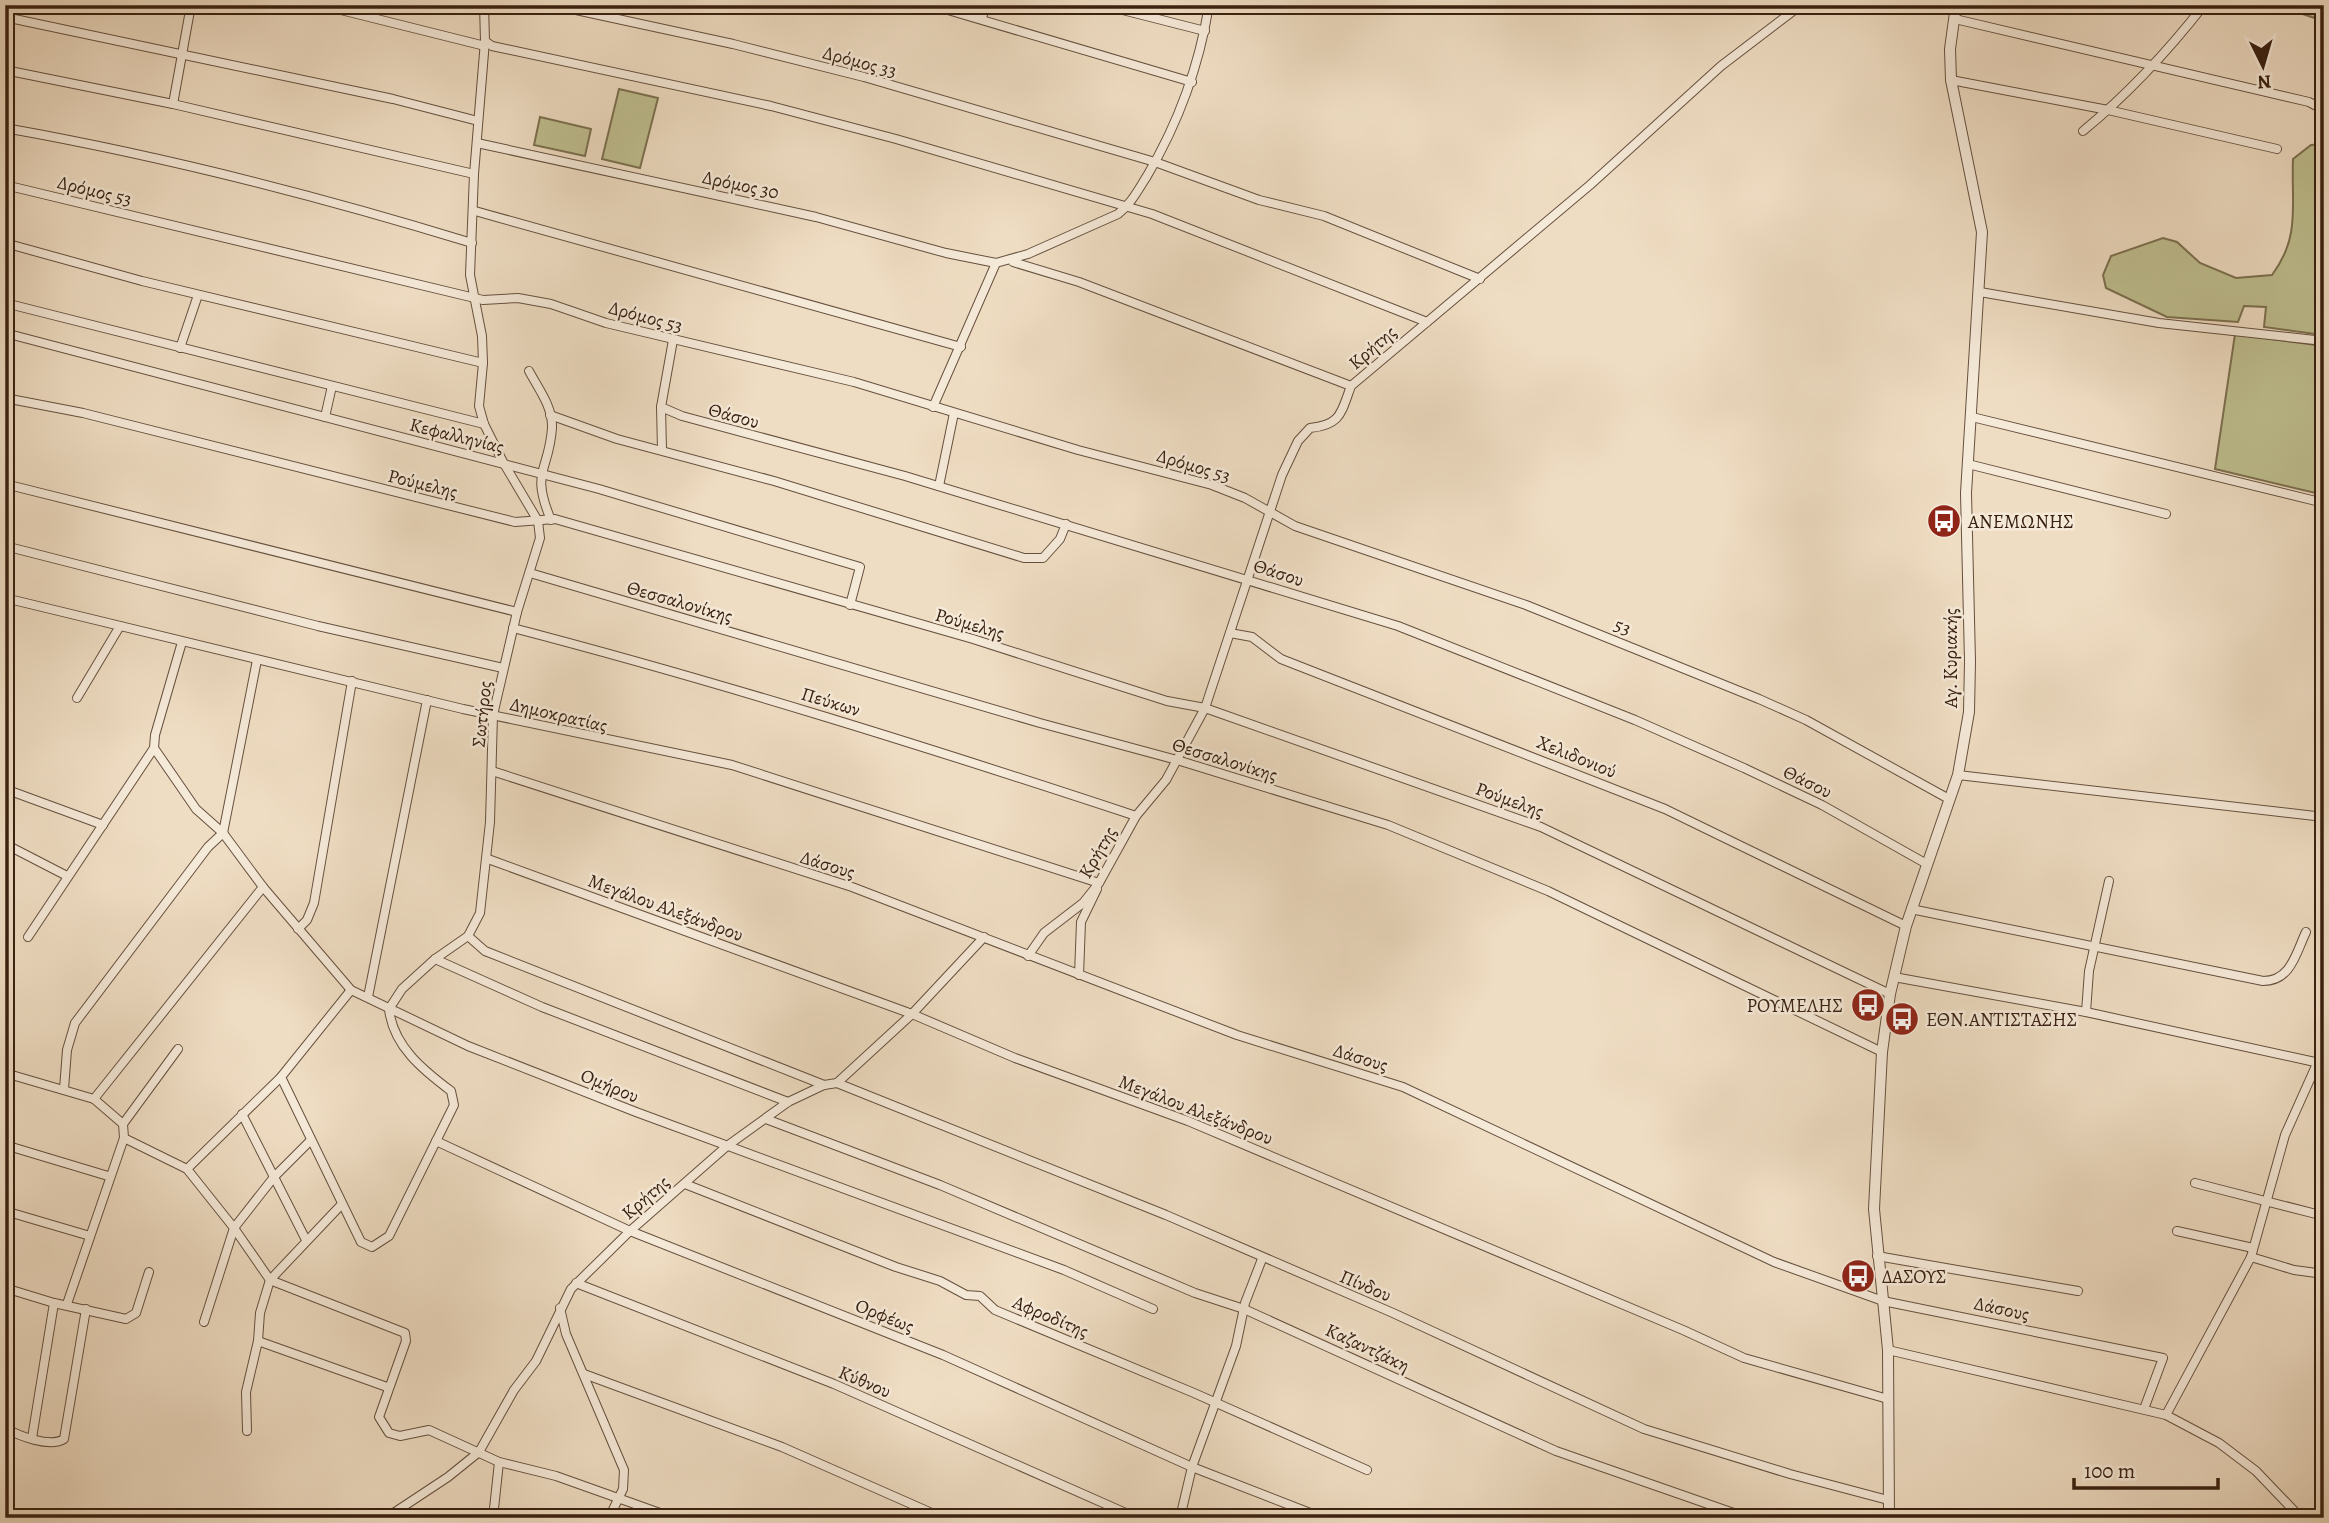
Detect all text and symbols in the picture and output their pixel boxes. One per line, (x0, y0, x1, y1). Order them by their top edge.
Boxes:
north arrow (2228, 32, 2298, 102)
street label: Δρόμος 33 (820, 40, 900, 84)
text: N (2256, 68, 2272, 96)
street label: Δρόμος 30 (700, 164, 781, 206)
street label: Δρόμος 53 (55, 169, 135, 213)
street label: Δρόμος 53 (606, 295, 686, 339)
street label: Κρήτης (1343, 320, 1402, 376)
street label: Θάσου (705, 397, 762, 435)
street label: Κεφαλληνίας (407, 412, 507, 460)
street label: Δρόμος 53 (1154, 442, 1234, 489)
street label: Ρούμελης (385, 463, 460, 505)
bus stop icon: ΑΝΕΜΩΝΗΣ (1925, 502, 1963, 540)
place label: ΑΝΕΜΩΝΗΣ (1967, 509, 2074, 535)
street label: Θάσου (1250, 553, 1307, 593)
street label: Θεσσαλονίκης (624, 574, 736, 629)
street label: Ρούμελης (932, 602, 1008, 646)
street label: Αγ. Κυριακής (1938, 608, 1964, 709)
street label: 53 (1610, 612, 1635, 642)
street label: Σωτήρος (466, 680, 498, 749)
street label: Πεύκων (798, 681, 864, 723)
street label: Δημοκρατίας (507, 691, 610, 739)
street label: Χελιδονιού (1533, 729, 1620, 785)
street label: Θεσσαλονίκης (1169, 732, 1281, 788)
street label: Θάσου (1779, 759, 1836, 805)
street label: Ρούμελης (1472, 776, 1548, 824)
street label: Κρήτης (1073, 822, 1123, 883)
street label: Δάσους (797, 844, 858, 886)
street label: Μεγάλου Αλεξάνδρου (584, 868, 747, 948)
bus stop icon: ΡΟΥΜΕΛΗΣ (1849, 986, 1887, 1024)
place label: ΡΟΥΜΕΛΗΣ (1746, 993, 1843, 1019)
bus stop icon: ΕΘΝ.ΑΝΤΙΣΤΑΣΗΣ (1883, 1000, 1921, 1038)
place label: ΕΘΝ.ΑΝΤΙΣΤΑΣΗΣ (1926, 1007, 2077, 1033)
street label: Δάσους (1330, 1037, 1391, 1079)
street label: Ομήρου (577, 1062, 643, 1109)
street label: Μεγάλου Αλεξάνδρου (1115, 1069, 1277, 1151)
street label: Κρήτης (616, 1170, 675, 1226)
bus stop icon: ΔΑΣΟΥΣ (1839, 1257, 1877, 1295)
street label: Πίνδου (1336, 1263, 1395, 1308)
place label: ΔΑΣΟΥΣ (1882, 1264, 1947, 1290)
street label: Αφροδίτης (1008, 1289, 1093, 1345)
street label: Δάσους (1972, 1290, 2032, 1327)
street label: Ορφέως (851, 1292, 918, 1339)
street label: Καζαντζάκη (1321, 1317, 1414, 1379)
street label: Κύθνου (834, 1359, 895, 1405)
scale bar (2074, 1446, 2217, 1490)
text: 100 m (2084, 1457, 2135, 1485)

